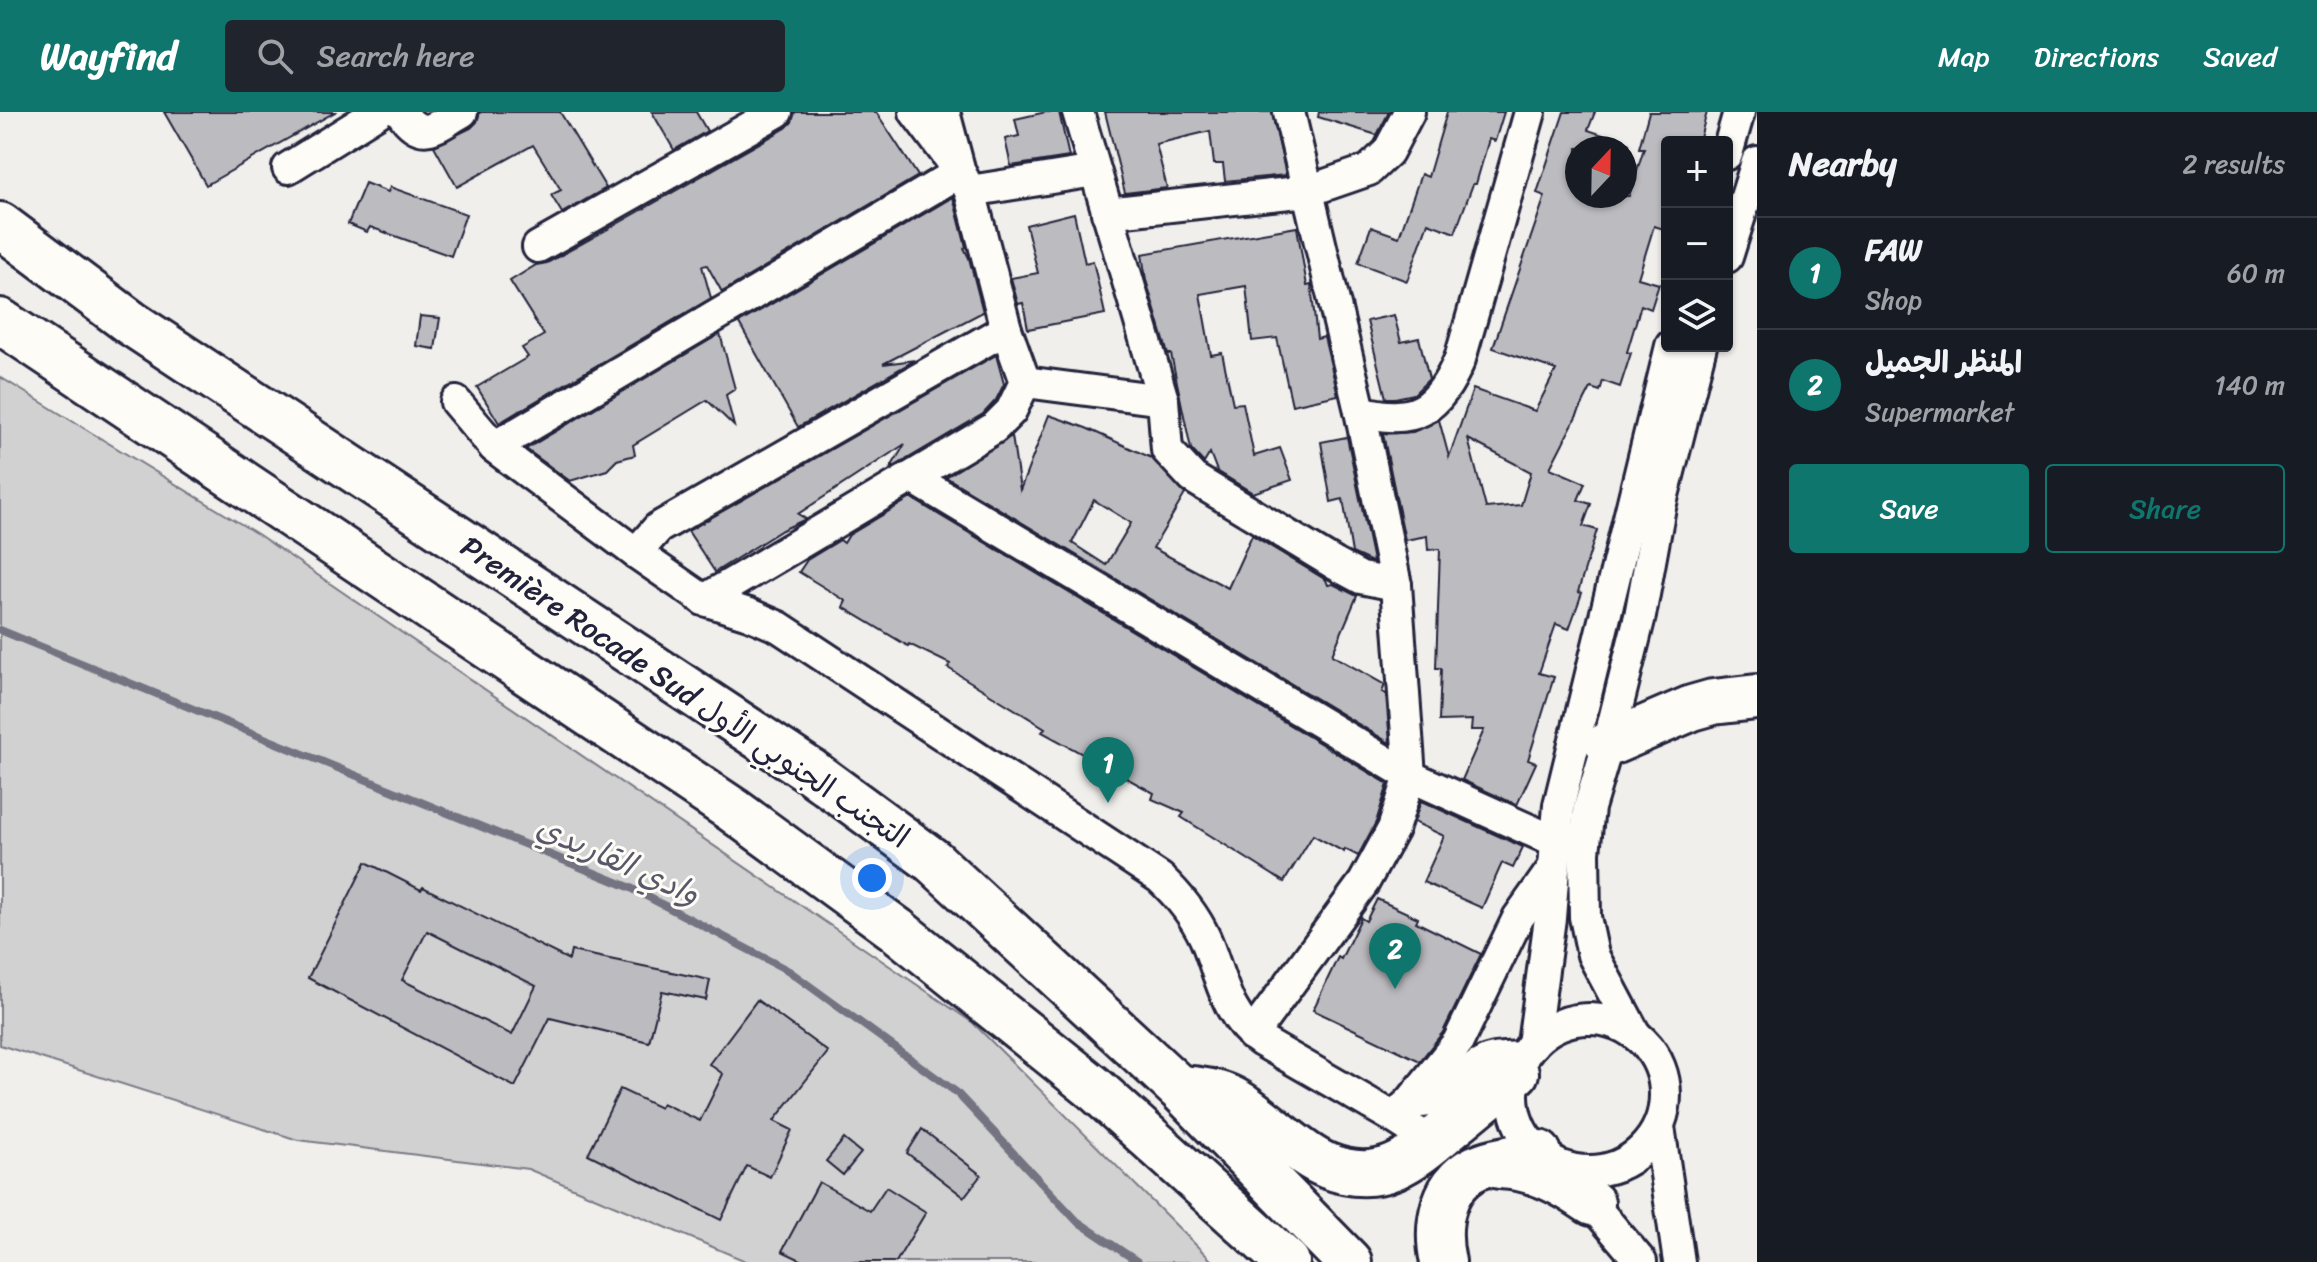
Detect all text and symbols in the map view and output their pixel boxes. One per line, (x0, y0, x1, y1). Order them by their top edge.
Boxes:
search box (225, 20, 785, 92)
text: Wayfind (40, 23, 177, 90)
text: Search here (317, 29, 475, 83)
text: Map (1938, 32, 1990, 81)
text: Directions (2034, 32, 2159, 81)
text: Saved (2203, 32, 2277, 81)
icon: search (253, 34, 297, 78)
text: Nearby (1789, 134, 1897, 194)
north arrow (1565, 136, 1637, 208)
map controls (1661, 136, 1733, 352)
button: + (1661, 136, 1733, 208)
text: 2 results (2183, 141, 2285, 187)
button: − (1661, 208, 1733, 280)
text: FAW (1865, 223, 1922, 277)
text: 1 (1809, 250, 1821, 296)
text: 60 m (2227, 250, 2285, 296)
text: Shop (1865, 277, 1922, 323)
button: layers (1661, 280, 1733, 352)
text: المنظر الجميل (1865, 335, 2022, 389)
text: 2 (1807, 362, 1823, 408)
text: 140 m (2214, 362, 2285, 408)
text: Supermarket (1865, 389, 2014, 435)
button: Save (1789, 464, 2029, 553)
button: Share (2045, 464, 2285, 553)
street label: Première Rocade Sud التجنب الجنوبي الأول (449, 521, 921, 863)
pin: 1 (1082, 737, 1134, 803)
water label: وادي القاريدي (527, 799, 709, 922)
your location (852, 858, 892, 898)
pin: 2 (1369, 923, 1421, 989)

